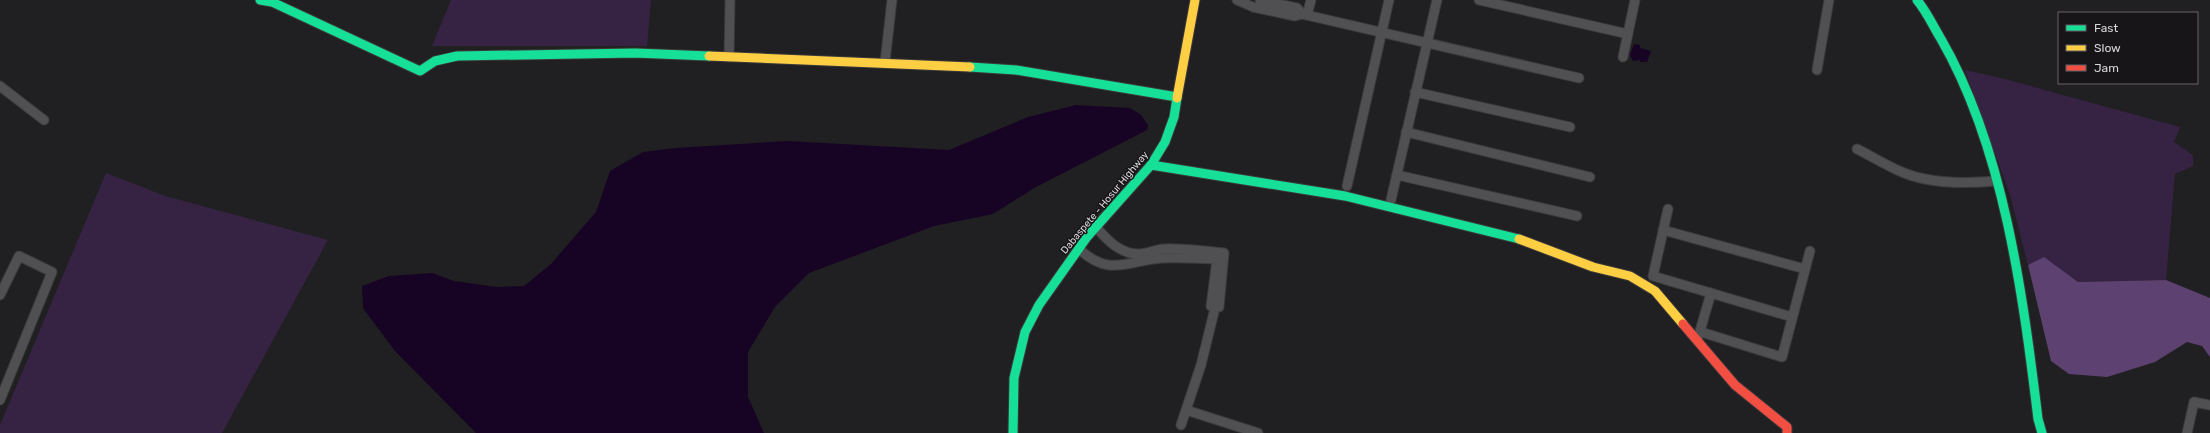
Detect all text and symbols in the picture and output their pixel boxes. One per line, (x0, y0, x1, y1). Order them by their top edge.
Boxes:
legend (2058, 12, 2198, 84)
text: Fast (2094, 21, 2118, 35)
text: Slow (2094, 41, 2121, 55)
text: Jam (2094, 61, 2119, 75)
street label: Dabaspete - Hosur Highway (1058, 149, 1151, 256)

